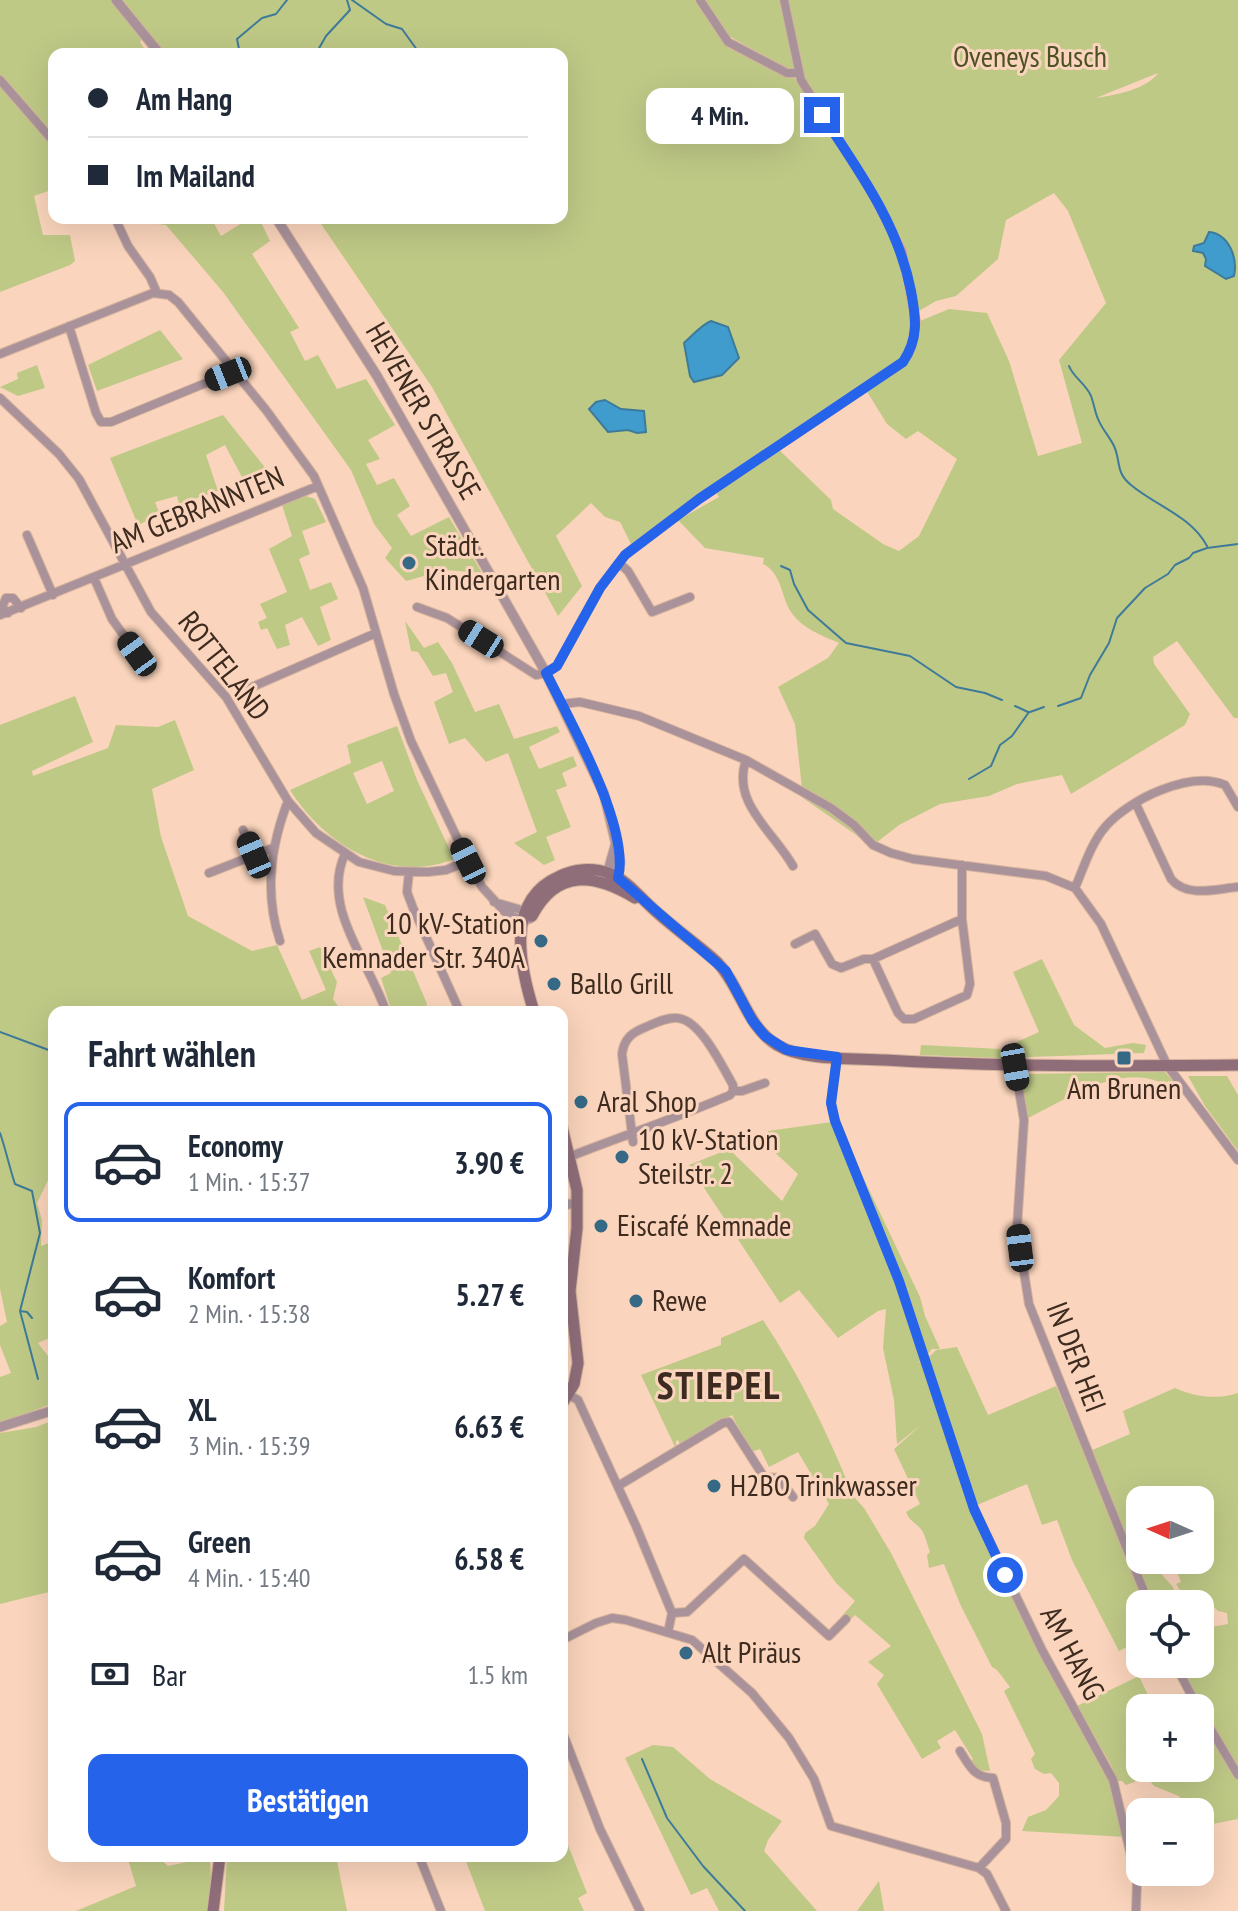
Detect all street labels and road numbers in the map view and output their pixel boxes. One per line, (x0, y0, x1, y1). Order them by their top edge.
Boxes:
street label: HEVENER STRASSE (358, 315, 491, 506)
street label: AM GEBRANNTEN (104, 456, 289, 561)
street label: ROTTELAND (170, 603, 280, 727)
street label: IN DER HEI (1039, 1296, 1116, 1417)
street label: AM HANG (1032, 1599, 1114, 1706)

